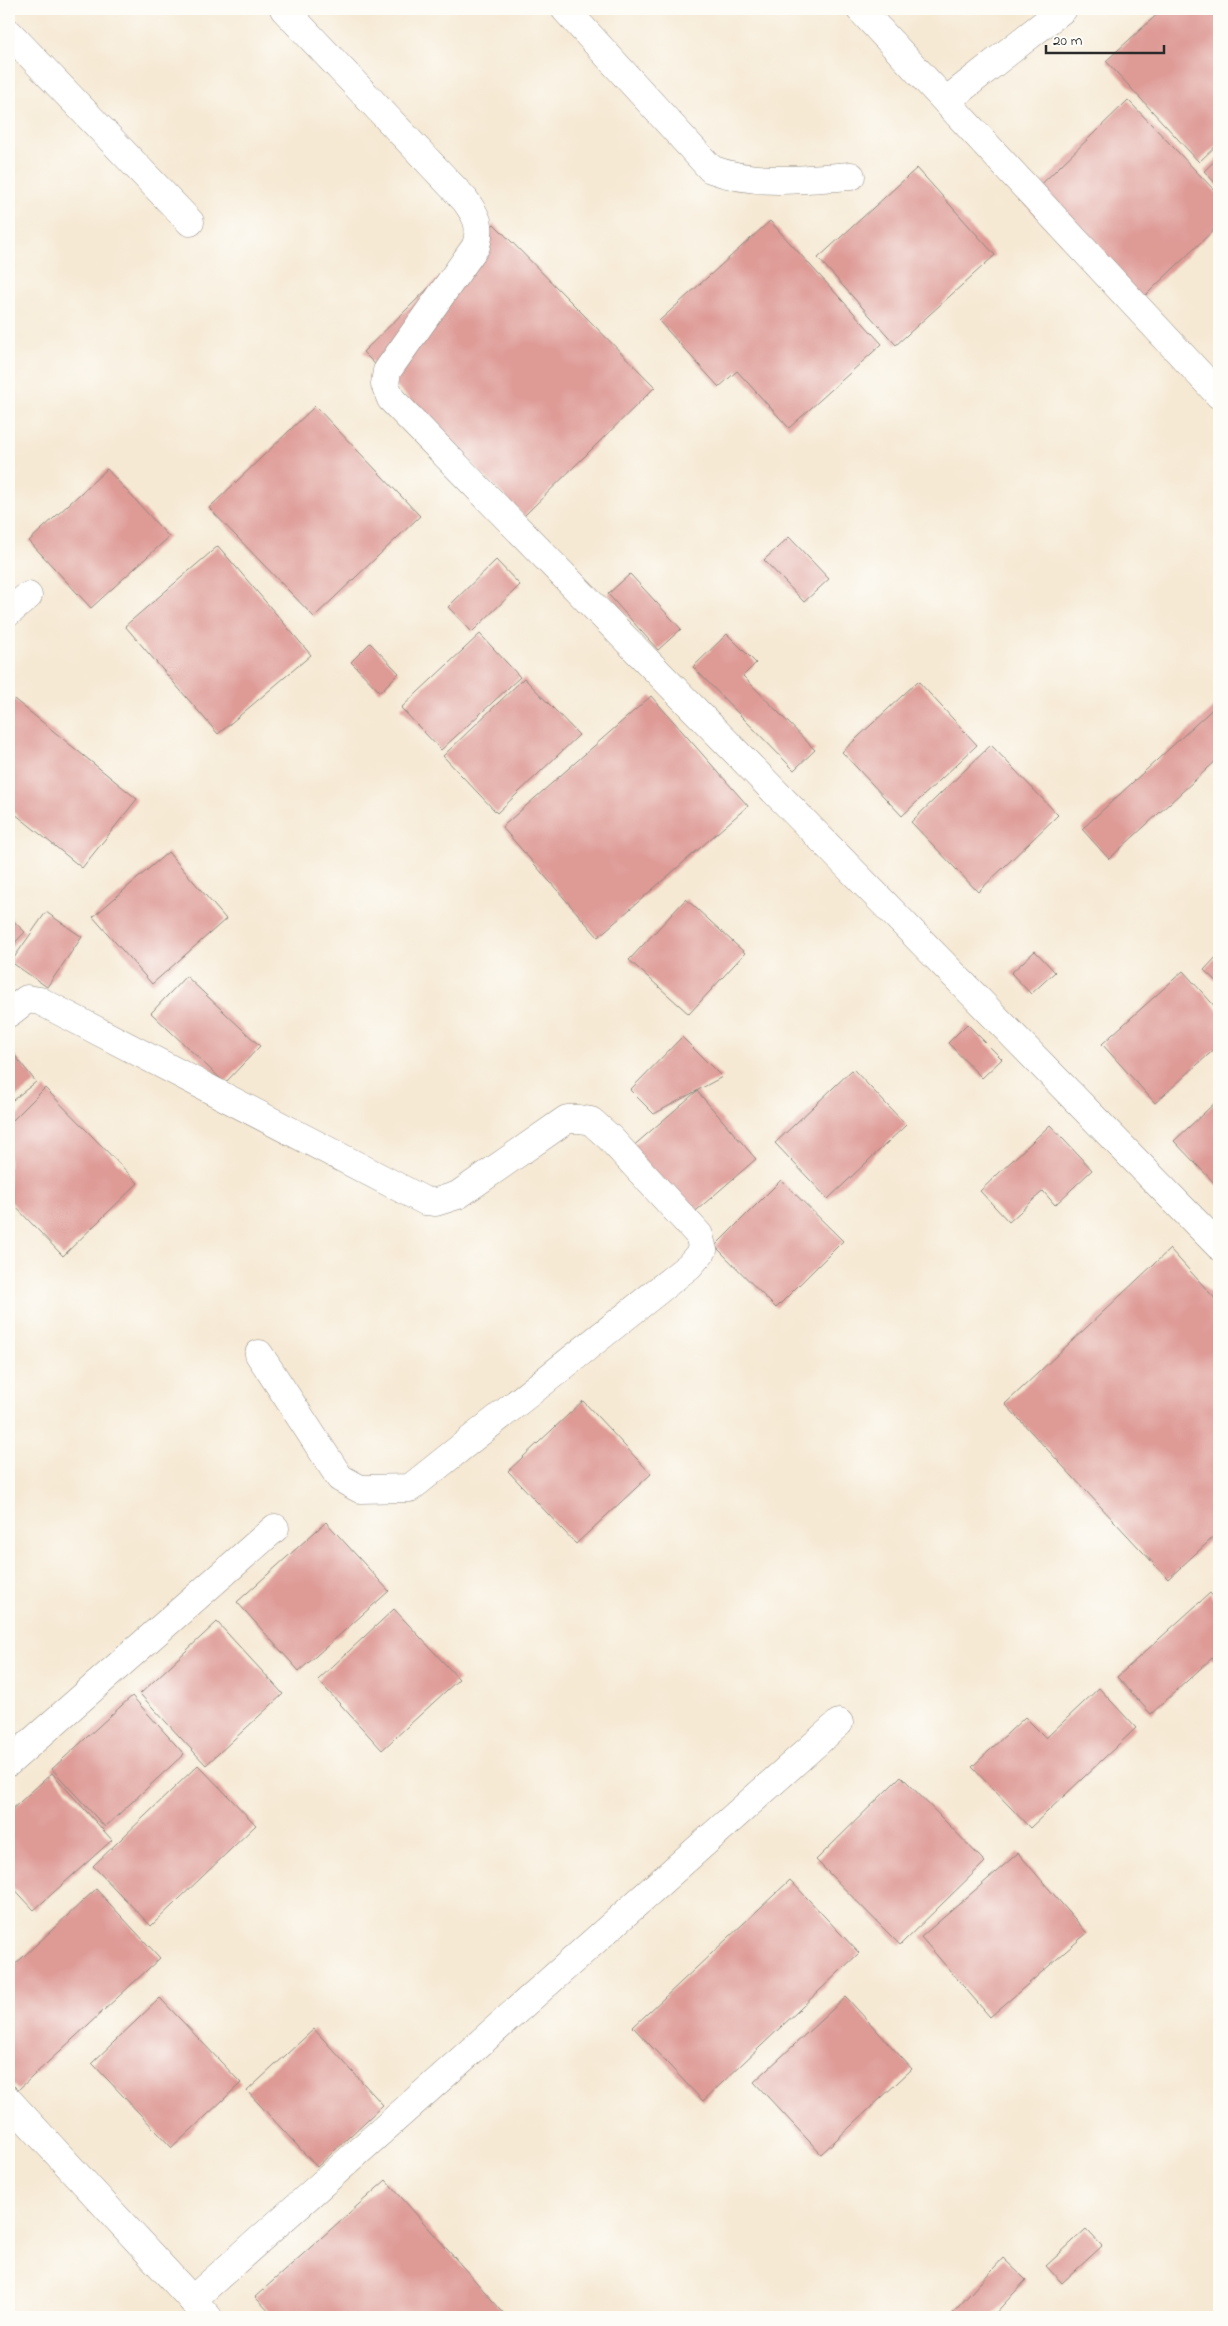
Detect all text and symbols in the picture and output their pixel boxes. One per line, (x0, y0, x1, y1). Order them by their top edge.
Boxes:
scale bar (1046, 22, 1163, 54)
text: 20 m (1053, 30, 1083, 52)

